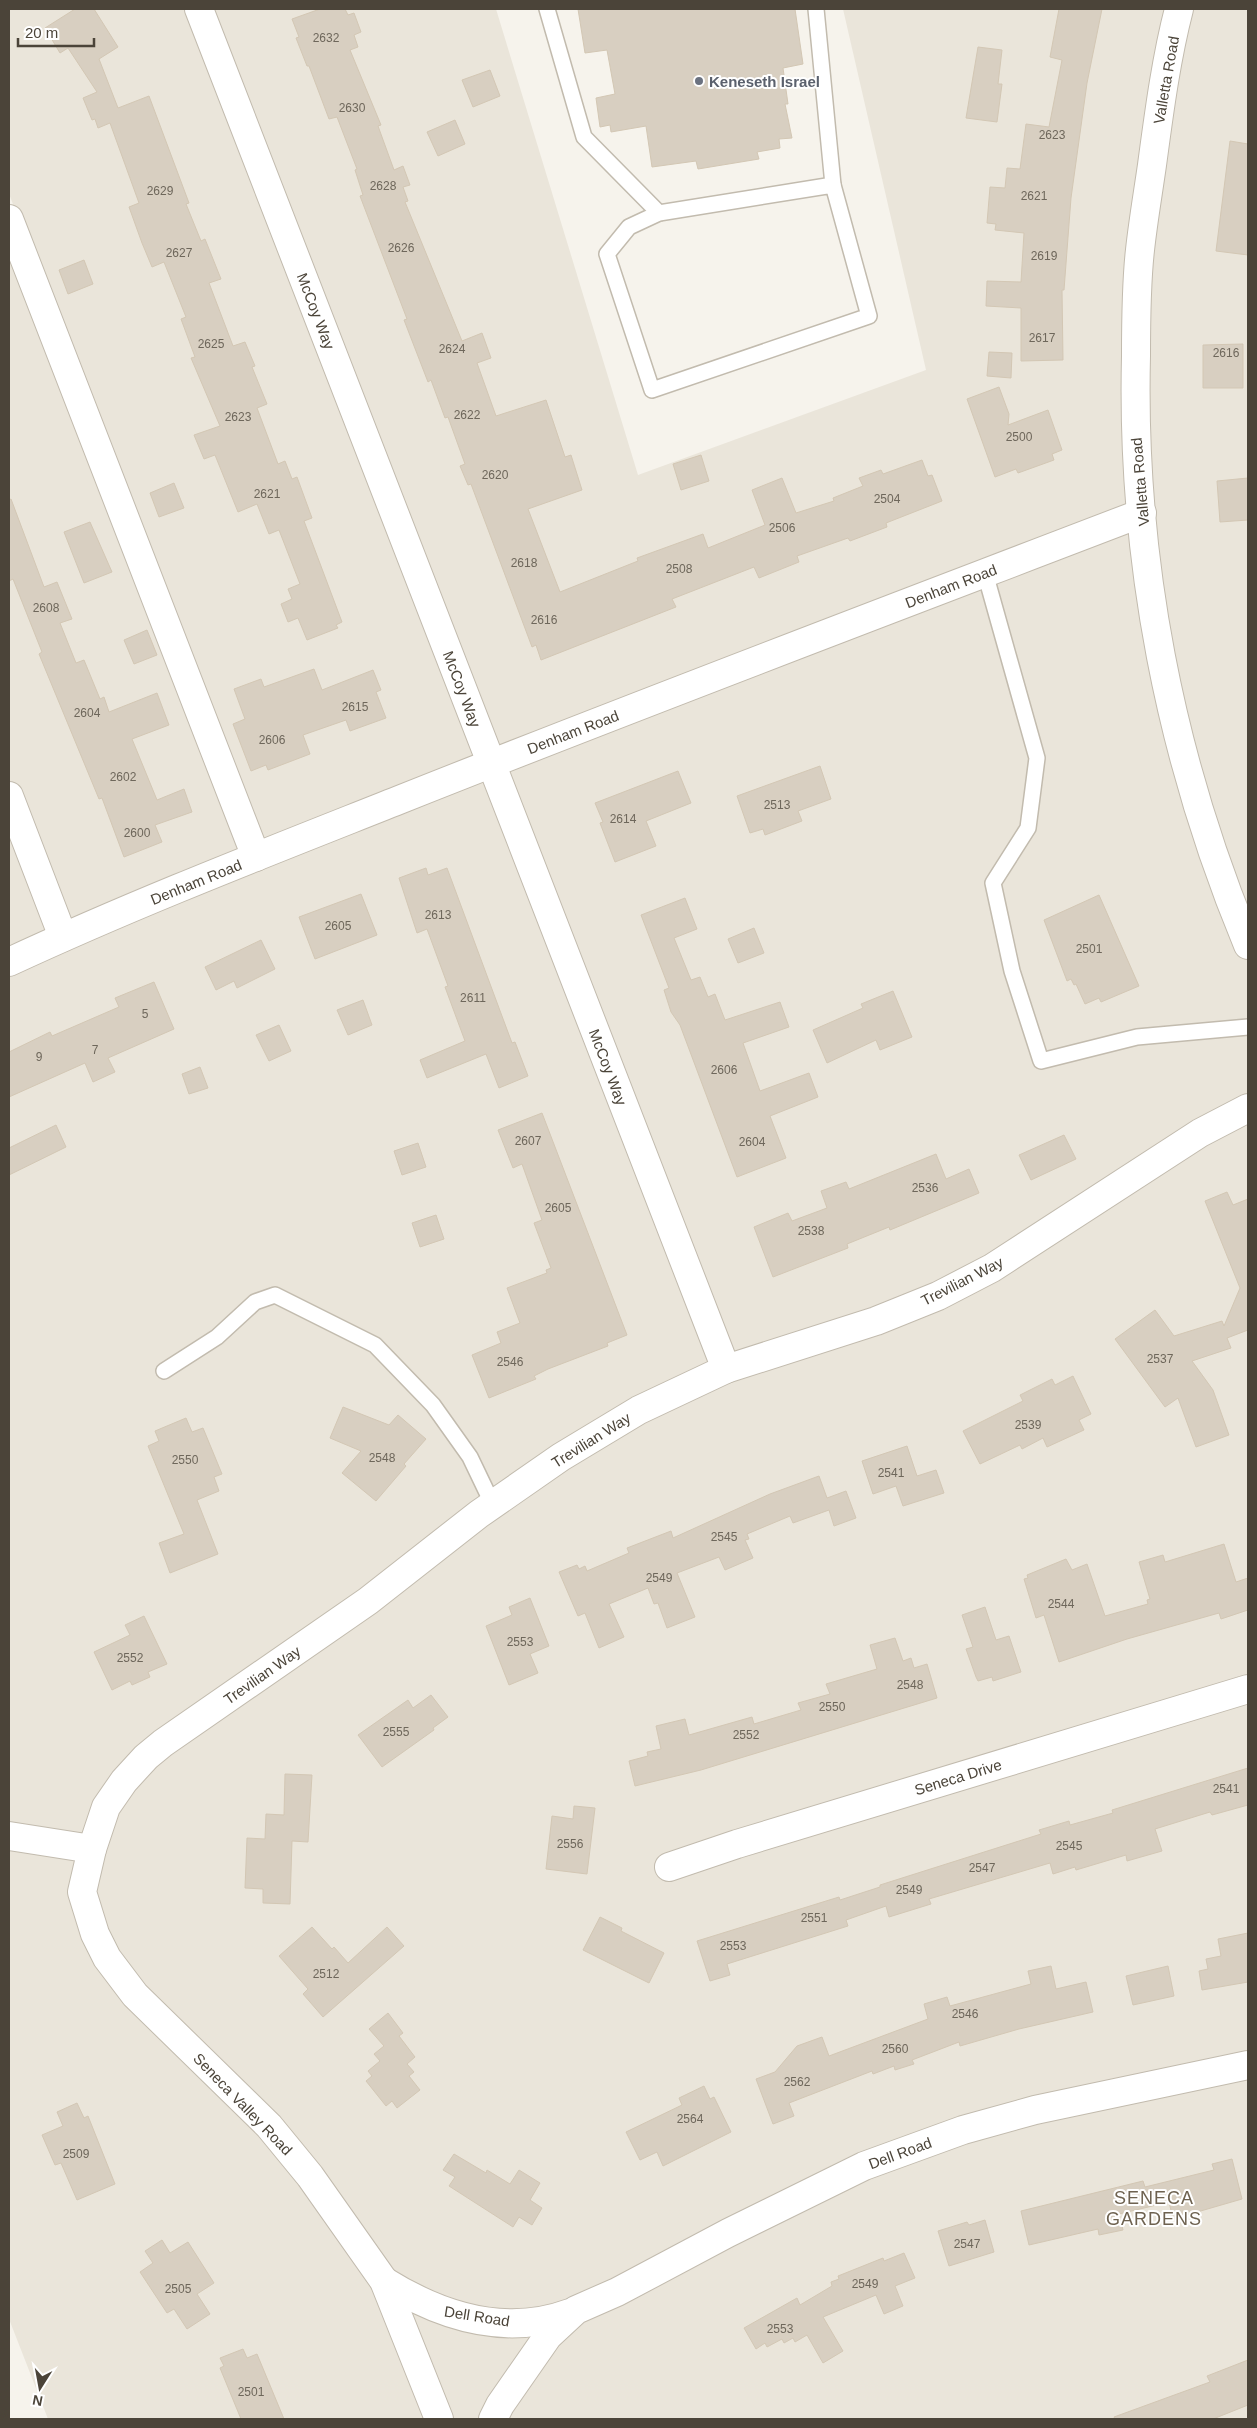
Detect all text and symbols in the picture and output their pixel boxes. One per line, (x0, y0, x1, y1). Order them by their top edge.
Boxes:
scale bar (18, 15, 94, 47)
text: 20 m (25, 24, 58, 41)
house number: 2632 (313, 31, 340, 45)
street label: Valletta Road (1150, 35, 1182, 125)
place label: Keneseth Israel (709, 73, 820, 90)
marker: Keneseth Israel (693, 75, 705, 87)
house number: 2630 (339, 101, 366, 115)
house number: 2623 (1039, 128, 1066, 142)
house number: 2628 (370, 179, 397, 193)
house number: 2629 (147, 184, 174, 198)
house number: 2621 (1021, 189, 1048, 203)
house number: 2626 (388, 241, 415, 255)
house number: 2627 (166, 246, 193, 260)
house number: 2619 (1031, 249, 1058, 263)
street label: McCoy Way (294, 270, 338, 352)
house number: 2617 (1029, 331, 1056, 345)
house number: 2625 (198, 337, 225, 351)
house number: 2624 (439, 342, 466, 356)
house number: 2616 (1213, 346, 1240, 360)
house number: 2622 (454, 408, 481, 422)
house number: 2623 (225, 410, 252, 424)
house number: 2500 (1006, 430, 1033, 444)
street label: Valletta Road (1128, 437, 1152, 527)
house number: 2620 (482, 468, 509, 482)
house number: 2621 (254, 487, 281, 501)
house number: 2504 (874, 492, 901, 506)
house number: 2506 (769, 521, 796, 535)
house number: 2618 (511, 556, 538, 570)
street label: Denham Road (903, 561, 999, 611)
house number: 2508 (666, 562, 693, 576)
house number: 2608 (33, 601, 60, 615)
house number: 2616 (531, 613, 558, 627)
street label: McCoy Way (440, 648, 484, 730)
house number: 2615 (342, 700, 369, 714)
house number: 2604 (74, 706, 101, 720)
street label: Denham Road (525, 707, 621, 757)
house number: 2606 (259, 733, 286, 747)
house number: 2602 (110, 770, 137, 784)
house number: 2513 (764, 798, 791, 812)
house number: 2614 (610, 812, 637, 826)
house number: 2600 (124, 826, 151, 840)
street label: Denham Road (148, 856, 244, 908)
house number: 2613 (425, 908, 452, 922)
house number: 2605 (325, 919, 352, 933)
house number: 2501 (1076, 942, 1103, 956)
house number: 2611 (460, 991, 486, 1005)
house number: 5 (142, 1007, 149, 1021)
street label: McCoy Way (586, 1026, 630, 1108)
house number: 7 (92, 1043, 99, 1057)
house number: 9 (36, 1050, 43, 1064)
house number: 2606 (711, 1063, 738, 1077)
house number: 2607 (515, 1134, 542, 1148)
house number: 2604 (739, 1135, 766, 1149)
house number: 2536 (912, 1181, 939, 1195)
house number: 2605 (545, 1201, 572, 1215)
house number: 2538 (798, 1224, 825, 1238)
street label: Trevilian Way (918, 1253, 1006, 1309)
house number: 2537 (1147, 1352, 1174, 1366)
house number: 2546 (497, 1355, 524, 1369)
street label: Trevilian Way (548, 1409, 634, 1471)
house number: 2539 (1015, 1418, 1042, 1432)
house number: 2548 (369, 1451, 396, 1465)
house number: 2550 (172, 1453, 199, 1467)
house number: 2541 (878, 1466, 905, 1480)
house number: 2545 (711, 1530, 738, 1544)
house number: 2549 (646, 1571, 673, 1585)
house number: 2544 (1048, 1597, 1075, 1611)
house number: 2553 (507, 1635, 534, 1649)
street label: Trevilian Way (220, 1642, 304, 1708)
house number: 2552 (117, 1651, 144, 1665)
house number: 2548 (897, 1678, 924, 1692)
house number: 2550 (819, 1700, 846, 1714)
house number: 2555 (383, 1725, 410, 1739)
house number: 2552 (733, 1728, 760, 1742)
street label: Seneca Drive (912, 1756, 1004, 1798)
house number: 2541 (1213, 1782, 1240, 1796)
house number: 2556 (557, 1837, 584, 1851)
house number: 2545 (1056, 1839, 1083, 1853)
house number: 2547 (969, 1861, 996, 1875)
house number: 2549 (896, 1883, 923, 1897)
house number: 2551 (801, 1911, 828, 1925)
house number: 2553 (720, 1939, 747, 1953)
house number: 2512 (313, 1967, 340, 1981)
house number: 2546 (952, 2007, 979, 2021)
house number: 2560 (882, 2042, 909, 2056)
street label: Seneca Valley Road (190, 2050, 296, 2158)
house number: 2562 (784, 2075, 811, 2089)
house number: 2564 (677, 2112, 704, 2126)
street label: Dell Road (866, 2134, 934, 2172)
house number: 2509 (63, 2147, 90, 2161)
district label: SENECA GARDENS (1106, 2188, 1202, 2229)
house number: 2547 (954, 2237, 981, 2251)
house number: 2549 (852, 2277, 879, 2291)
house number: 2505 (165, 2282, 192, 2296)
street label: Dell Road (443, 2302, 511, 2330)
house number: 2553 (767, 2322, 794, 2336)
north arrow (15, 2363, 65, 2413)
house number: 2501 (238, 2385, 265, 2399)
text: N (31, 2392, 44, 2410)

